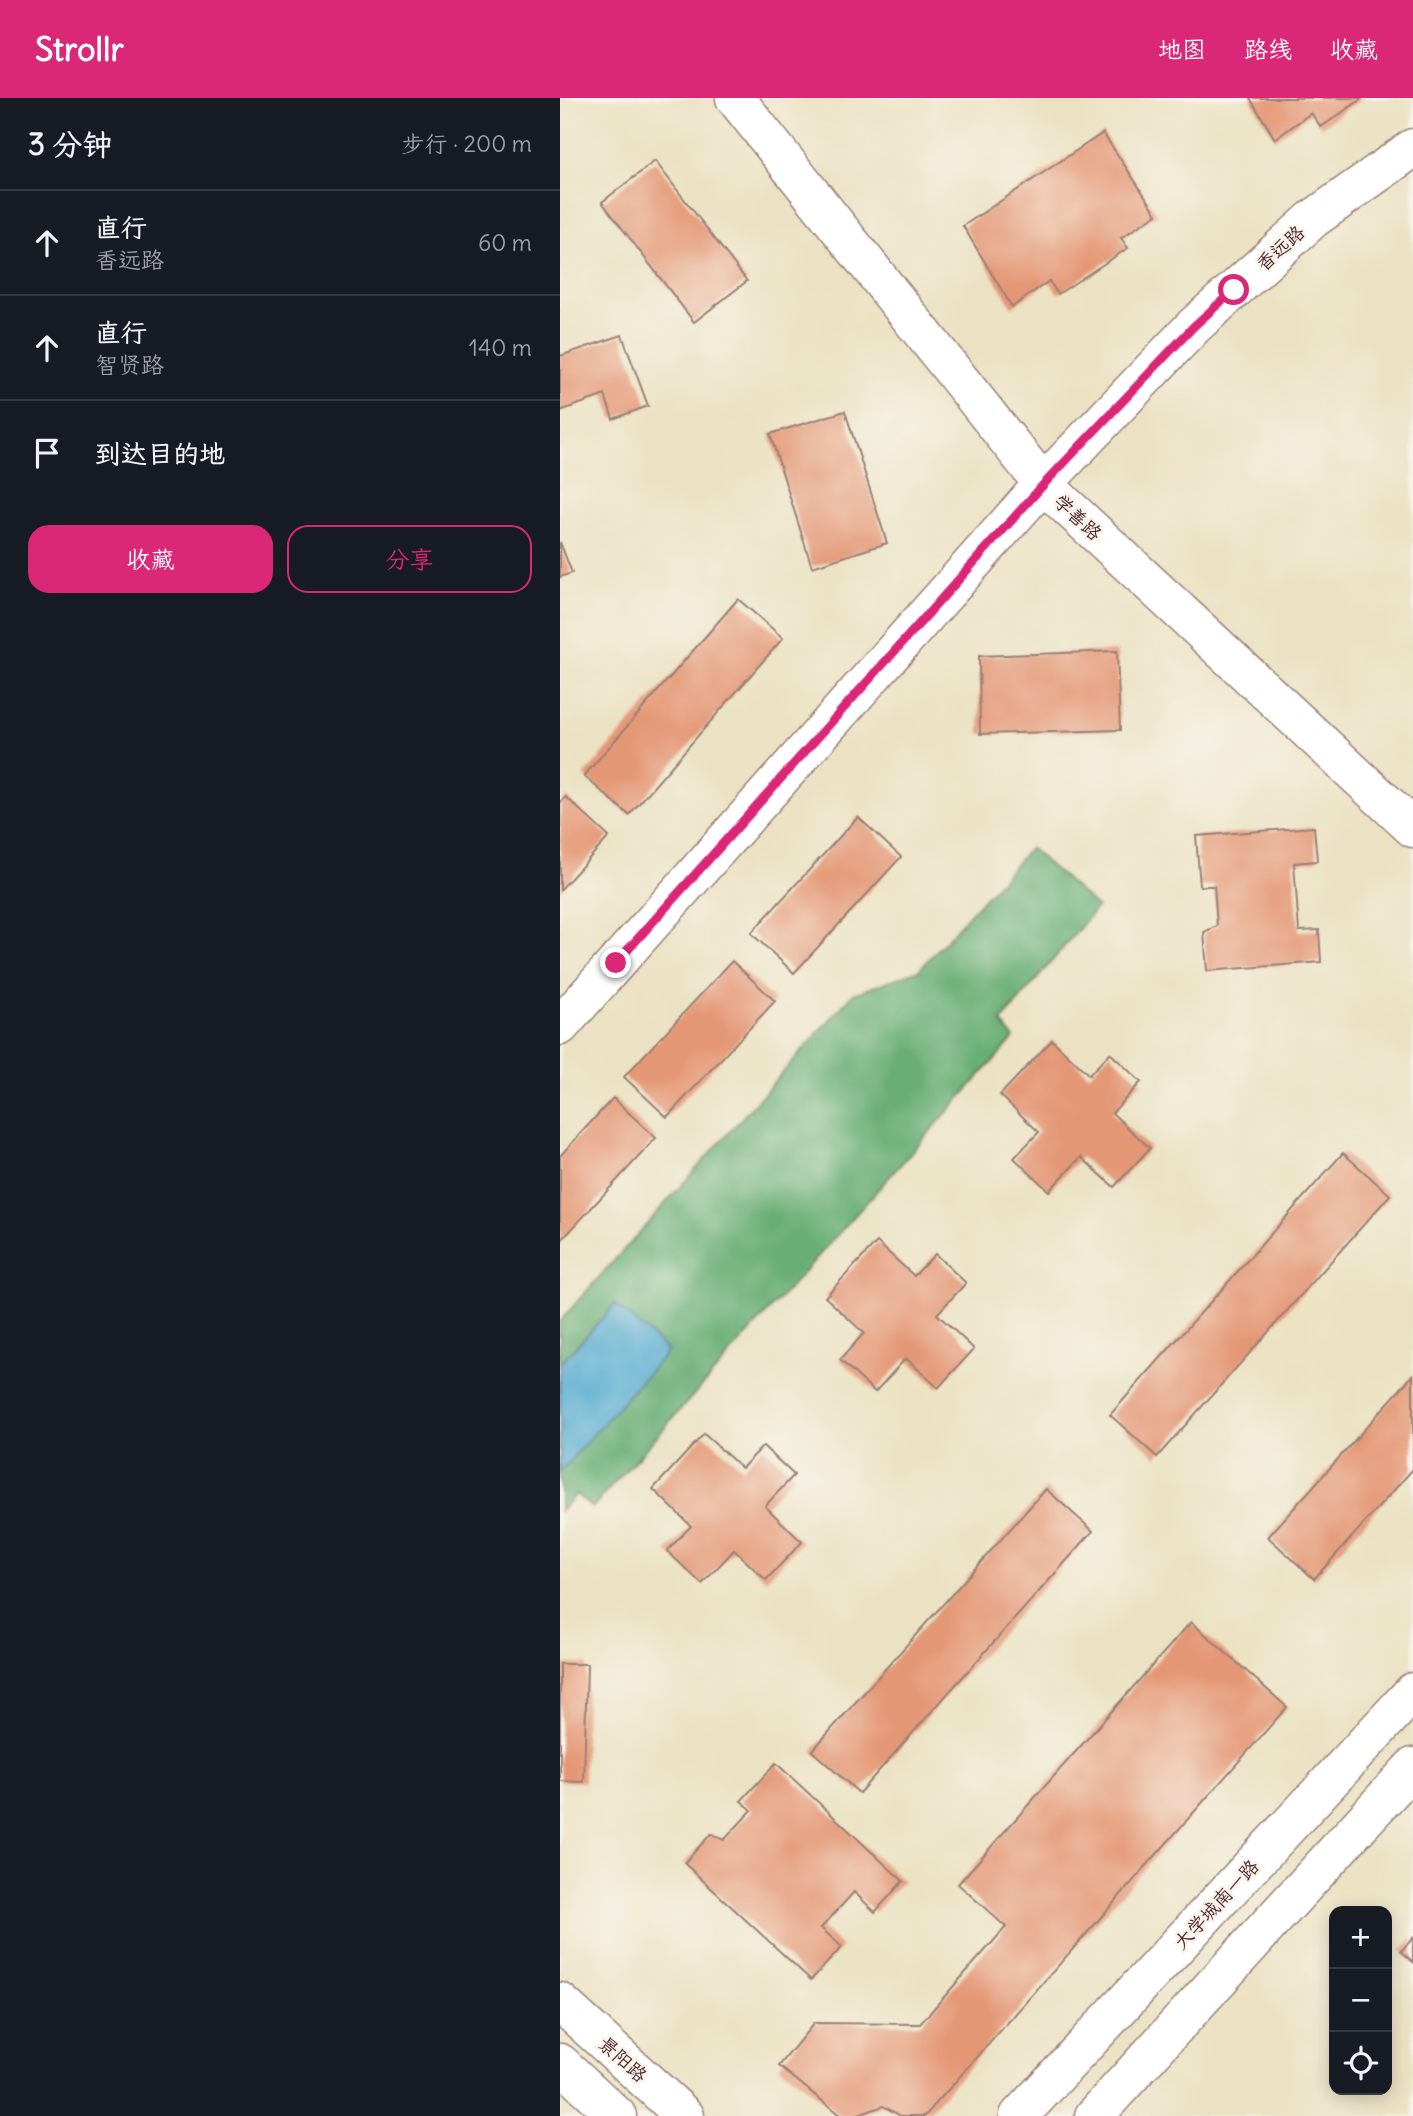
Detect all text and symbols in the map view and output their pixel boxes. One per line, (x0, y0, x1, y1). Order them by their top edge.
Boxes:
text: Strollr (35, 28, 124, 70)
text: 地图 (1158, 34, 1206, 64)
text: 路线 (1244, 34, 1292, 64)
text: 收藏 (1330, 34, 1378, 64)
text: 3 分钟 (28, 125, 112, 163)
text: 步行 · 200 m (401, 129, 532, 158)
text: 直行 (95, 211, 147, 244)
street label: 香远路 (1251, 220, 1309, 276)
icon: ahead (28, 224, 66, 262)
text: 60 m (478, 228, 532, 257)
text: 香远路 (95, 245, 164, 274)
route start (1218, 274, 1249, 305)
text: 直行 (95, 316, 147, 349)
icon: ahead (28, 329, 66, 367)
text: 140 m (469, 333, 532, 362)
text: 智贤路 (95, 350, 164, 379)
icon: arrive (28, 434, 66, 472)
text: 到达目的地 (95, 437, 225, 470)
street label: 学善路 (1049, 489, 1107, 545)
button: 收藏 (28, 525, 273, 593)
button: 分享 (287, 525, 532, 593)
route end (600, 947, 631, 978)
street label: 大学城南一路 (1168, 1854, 1264, 1954)
map controls (1329, 1906, 1392, 2095)
button: + (1329, 1906, 1392, 1969)
button: − (1329, 1969, 1392, 2032)
street label: 景阳路 (594, 2031, 652, 2087)
button: locate (1329, 2032, 1392, 2095)

